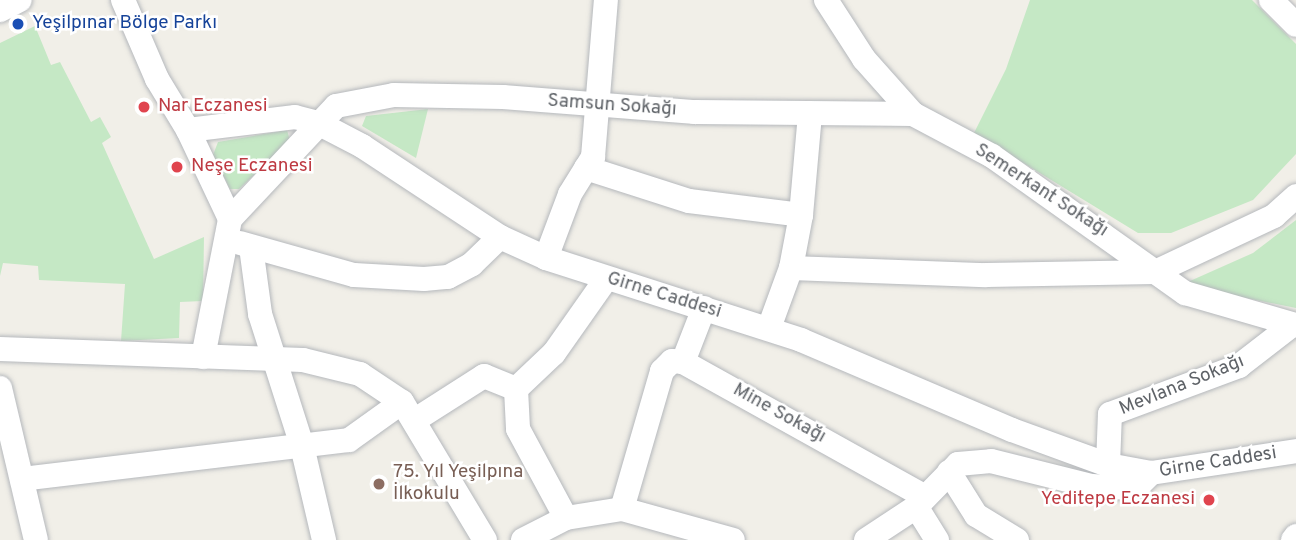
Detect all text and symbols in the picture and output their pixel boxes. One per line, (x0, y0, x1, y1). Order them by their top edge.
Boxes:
place label: Yeşilpınar Bölge Parkı (32, 13, 217, 35)
marker: Yeşilpınar Bölge Parkı (10, 16, 26, 32)
street label: Samsun Sokağı (547, 90, 677, 122)
place label: Nar Eczanesi (158, 96, 268, 118)
marker: Nar Eczanesi (136, 99, 152, 115)
street label: Semerkant Sokağı (970, 139, 1112, 243)
place label: Neşe Eczanesi (191, 156, 313, 178)
marker: Neşe Eczanesi (169, 159, 185, 175)
street label: Girne Caddesi (604, 268, 724, 324)
street label: Mevlana Sokağı (1116, 351, 1248, 421)
street label: Mine Sokağı (728, 379, 830, 449)
street label: Girne Caddesi (1158, 442, 1278, 484)
place label: 75. Yıl Yeşilpına İlkokulu (393, 462, 525, 506)
marker: 75. Yıl Yeşilpına İlkokulu (371, 476, 387, 492)
place label: Yeditepe Eczanesi (1041, 489, 1195, 511)
marker: Yeditepe Eczanesi (1201, 492, 1217, 508)

